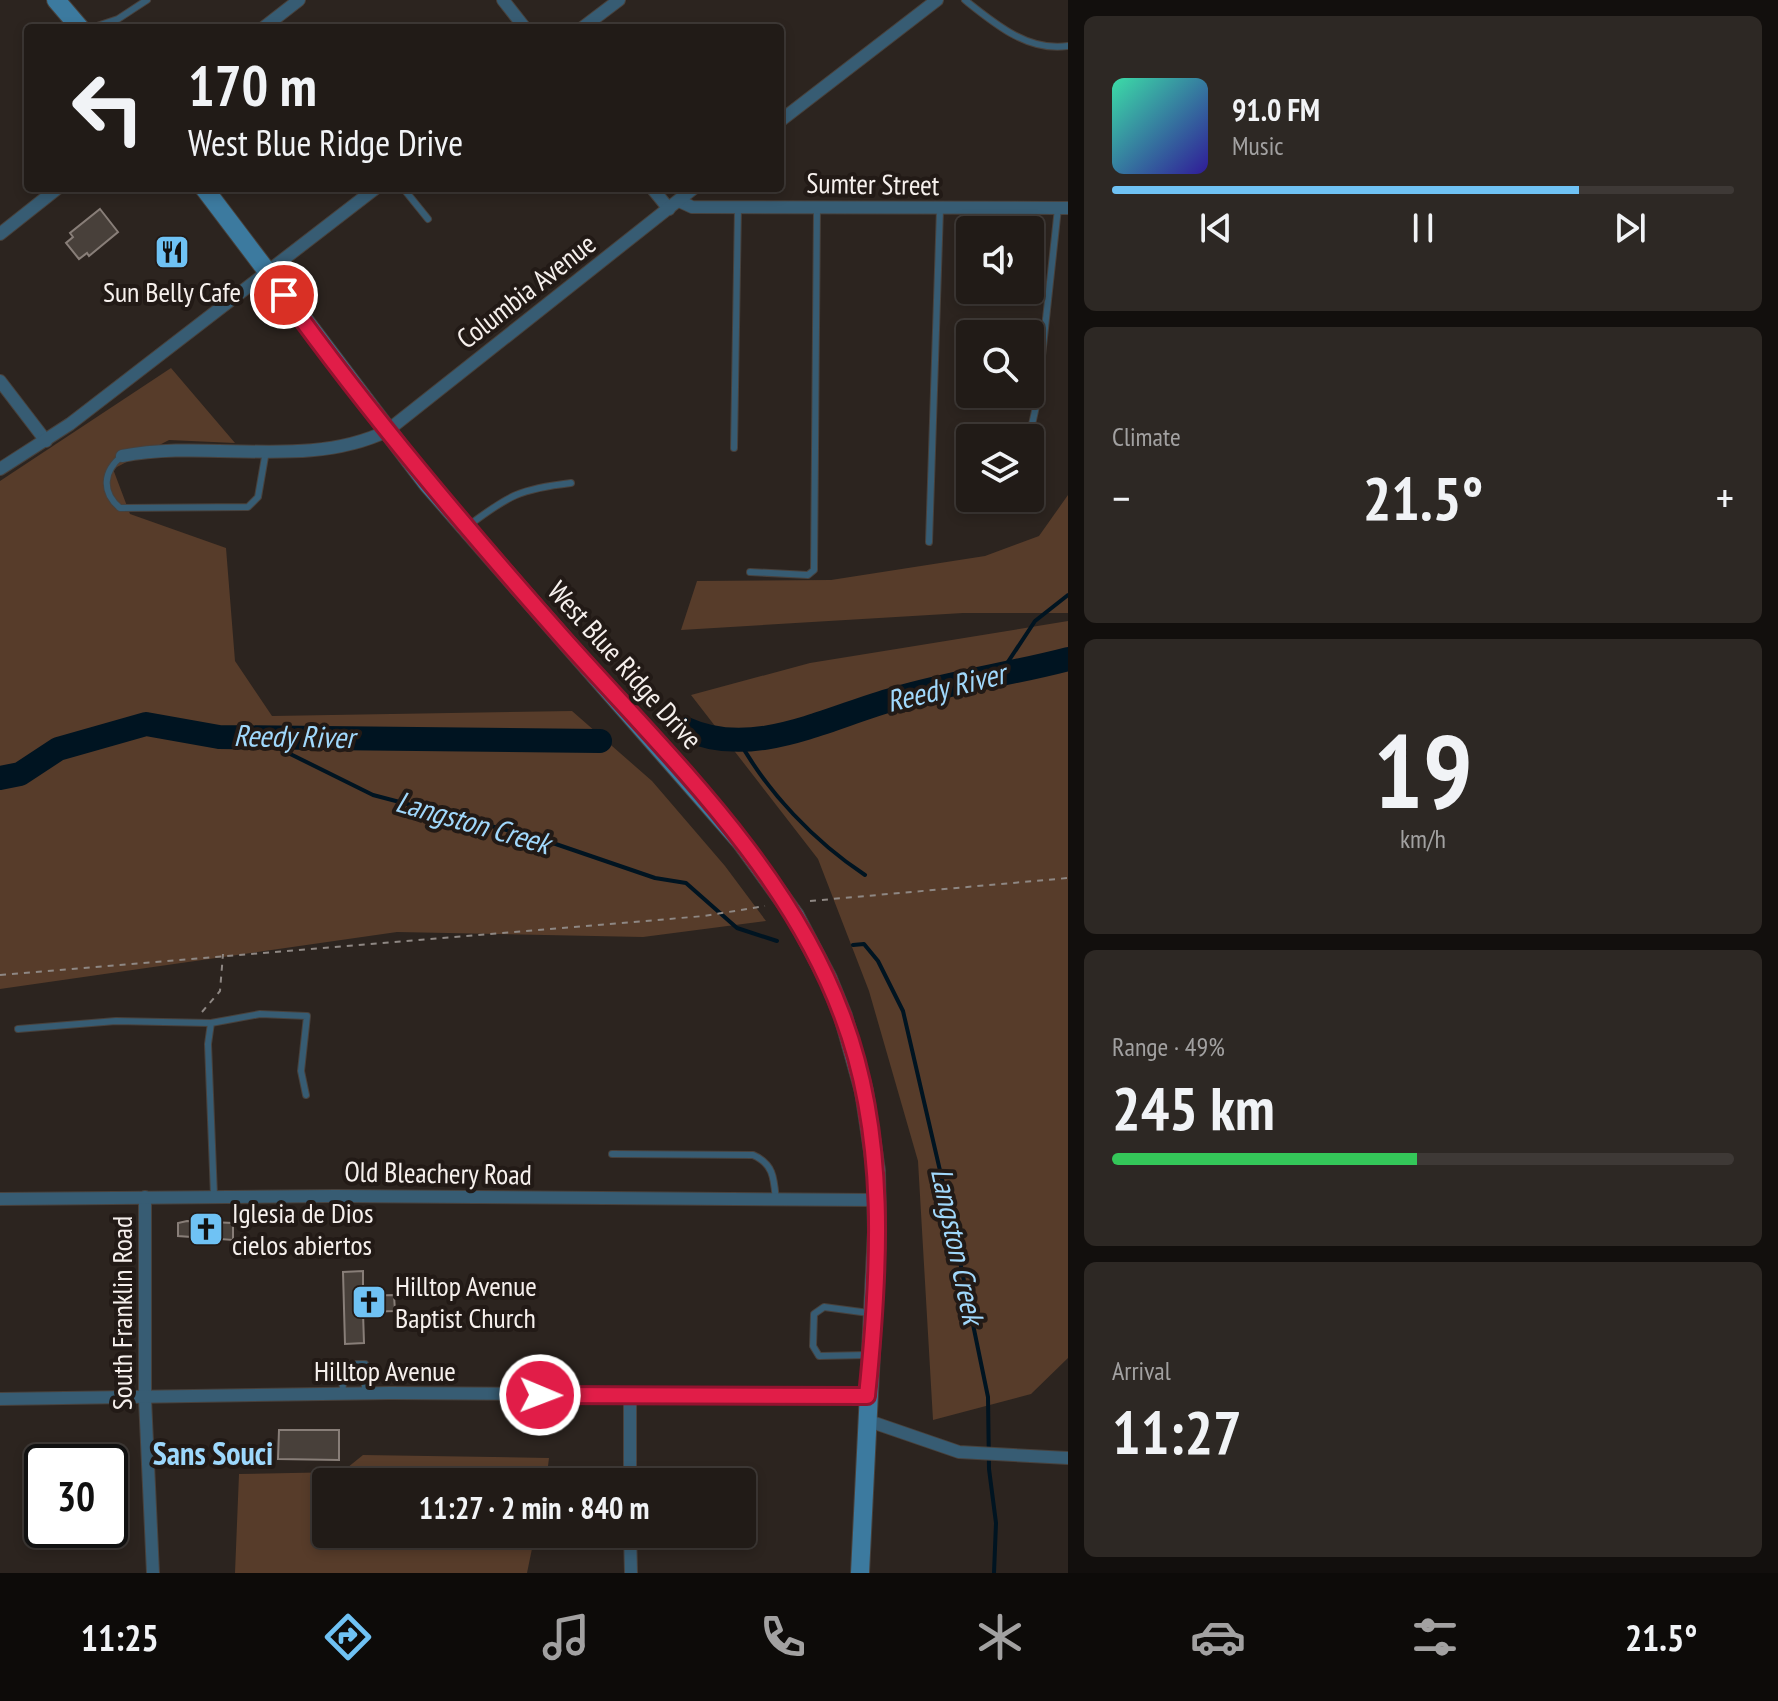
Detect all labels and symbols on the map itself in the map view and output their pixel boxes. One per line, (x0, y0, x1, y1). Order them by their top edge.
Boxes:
street label: Sumter Street (806, 164, 940, 203)
street label: Columbia Avenue (449, 225, 603, 356)
restaurant icon: Sun Belly Cafe (153, 233, 191, 271)
pin (250, 261, 318, 329)
place label: Sun Belly Cafe (103, 273, 241, 310)
street label: West Blue Ridge Drive (540, 573, 711, 757)
water label: Reedy River (882, 652, 1013, 720)
water label: Reedy River (233, 715, 358, 756)
water label: Langston Creek (392, 781, 558, 863)
street label: Old Bleachery Road (344, 1152, 532, 1193)
water label: Langston Creek (923, 1164, 995, 1331)
place label: Iglesia de Dios cielos abiertos (232, 1194, 373, 1263)
church icon: Iglesia de Dios cielos abiertos (187, 1210, 225, 1248)
street label: South Franklin Road (103, 1216, 140, 1410)
place label: Hilltop Avenue Baptist Church (395, 1267, 537, 1336)
church icon: Hilltop Avenue Baptist Church (350, 1283, 388, 1321)
street label: Hilltop Avenue (314, 1352, 456, 1389)
position arrow (498, 1353, 582, 1437)
district label: Sans Souci (153, 1432, 273, 1474)
speed limit sign: 30 (24, 1444, 128, 1548)

